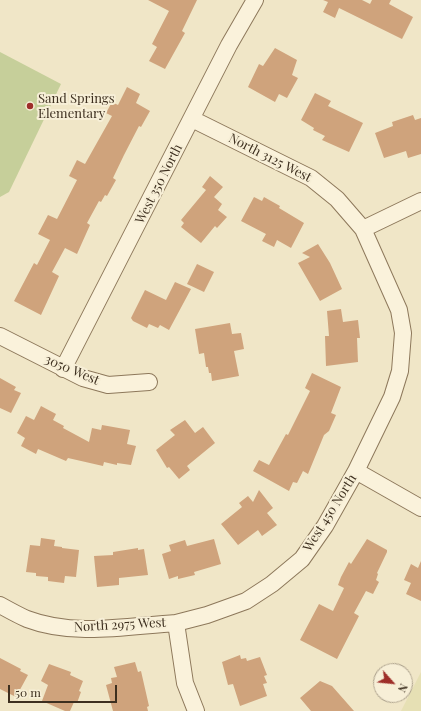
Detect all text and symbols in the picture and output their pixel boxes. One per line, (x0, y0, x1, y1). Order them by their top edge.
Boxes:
place label: Sand Springs Elementary (38, 91, 114, 122)
marker: Sand Springs Elementary (25, 101, 35, 111)
street label: North 3125 West (226, 130, 314, 186)
street label: West 350 North (132, 141, 186, 227)
street label: 3050 West (42, 351, 102, 389)
street label: West 450 North (300, 472, 360, 554)
street label: North 2975 West (74, 615, 166, 635)
north arrow (373, 663, 413, 703)
scale bar (10, 677, 119, 703)
text: N (395, 681, 412, 695)
text: 50 m (15, 684, 41, 700)

